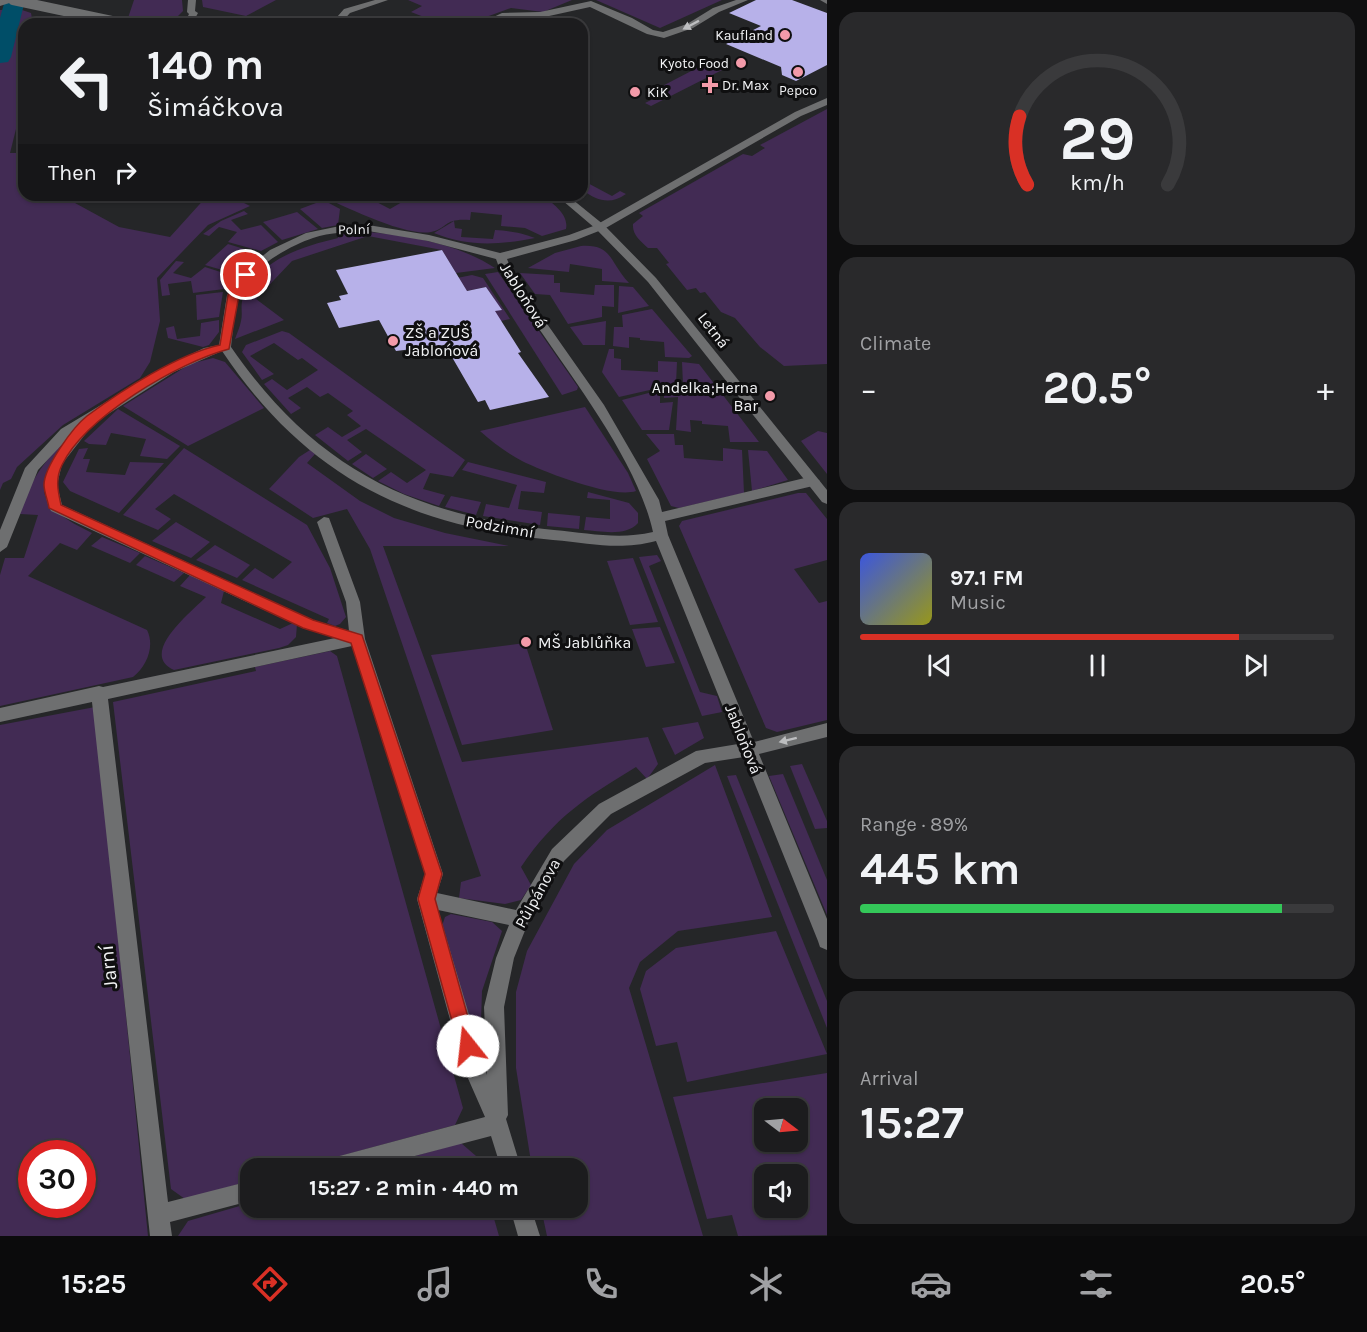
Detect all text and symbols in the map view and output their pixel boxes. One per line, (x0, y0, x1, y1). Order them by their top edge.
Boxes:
one-way arrow (682, 20, 699, 30)
place label: Kaufland (715, 27, 773, 44)
marker: Kaufland (778, 28, 792, 42)
text: 140 m (147, 40, 264, 90)
icon: left (48, 42, 126, 120)
place label: Kyoto Food (660, 55, 729, 72)
marker: Kyoto Food (734, 56, 748, 70)
marker: Pepco (791, 65, 805, 79)
place label: Dr. Max (722, 77, 769, 94)
marker: Dr. Max (703, 78, 717, 92)
place label: Pepco (779, 82, 817, 99)
place label: KiK (647, 84, 669, 101)
marker: KiK (628, 85, 642, 99)
text: Šimáčkova (147, 91, 284, 123)
text: 29 (1059, 103, 1135, 176)
icon: right (109, 156, 142, 189)
text: Then (48, 160, 97, 186)
text: km/h (1070, 171, 1124, 196)
street label: Polní (338, 221, 371, 238)
pin (220, 249, 271, 300)
icon: arrive (229, 258, 262, 291)
street label: Jabloňová (496, 259, 551, 331)
street label: Letná (694, 309, 733, 352)
place label: ZŠ a ZUŠ Jablońová (405, 323, 478, 360)
text: Climate (860, 332, 931, 355)
marker: ZŠ a ZUŠ Jablońová (386, 334, 400, 348)
text: 20.5° (1042, 362, 1152, 414)
text: − (860, 370, 877, 408)
text: + (1317, 370, 1334, 408)
place label: Andelka;Herna Bar (652, 378, 758, 415)
marker: Andelka;Herna Bar (763, 389, 777, 403)
street label: Podzimní (464, 511, 536, 542)
text: 97.1 FM (950, 565, 1024, 591)
text: Music (950, 591, 1006, 614)
place label: MŠ Jablůňka (538, 633, 631, 652)
marker: MŠ Jablůňka (519, 635, 533, 649)
icon: previous (923, 649, 956, 682)
icon: pause (1081, 649, 1114, 682)
icon: next (1239, 649, 1272, 682)
street label: Jabloňová (721, 702, 766, 777)
one-way arrow (778, 736, 797, 746)
text: Range · 89% (860, 813, 968, 836)
text: 445 km (860, 843, 1020, 895)
street label: Půlpánova (511, 855, 564, 931)
street label: Jarní (95, 944, 122, 990)
position arrow (436, 1014, 500, 1078)
text: Arrival (860, 1067, 919, 1090)
text: 15:27 (860, 1097, 964, 1149)
north arrow (754, 1098, 808, 1152)
map controls (754, 1098, 808, 1218)
speed limit sign: 30 (18, 1140, 96, 1218)
button: sound (754, 1164, 808, 1218)
text: 15:27 · 2 min · 440 m (309, 1175, 519, 1201)
icon: directions (249, 1263, 291, 1305)
icon: music (414, 1263, 456, 1305)
icon: phone (580, 1263, 622, 1305)
icon: climate (745, 1263, 787, 1305)
icon: car (910, 1263, 952, 1305)
icon: filters (1075, 1263, 1117, 1305)
text: 15:25 (62, 1268, 126, 1300)
text: 20.5° (1240, 1268, 1305, 1300)

